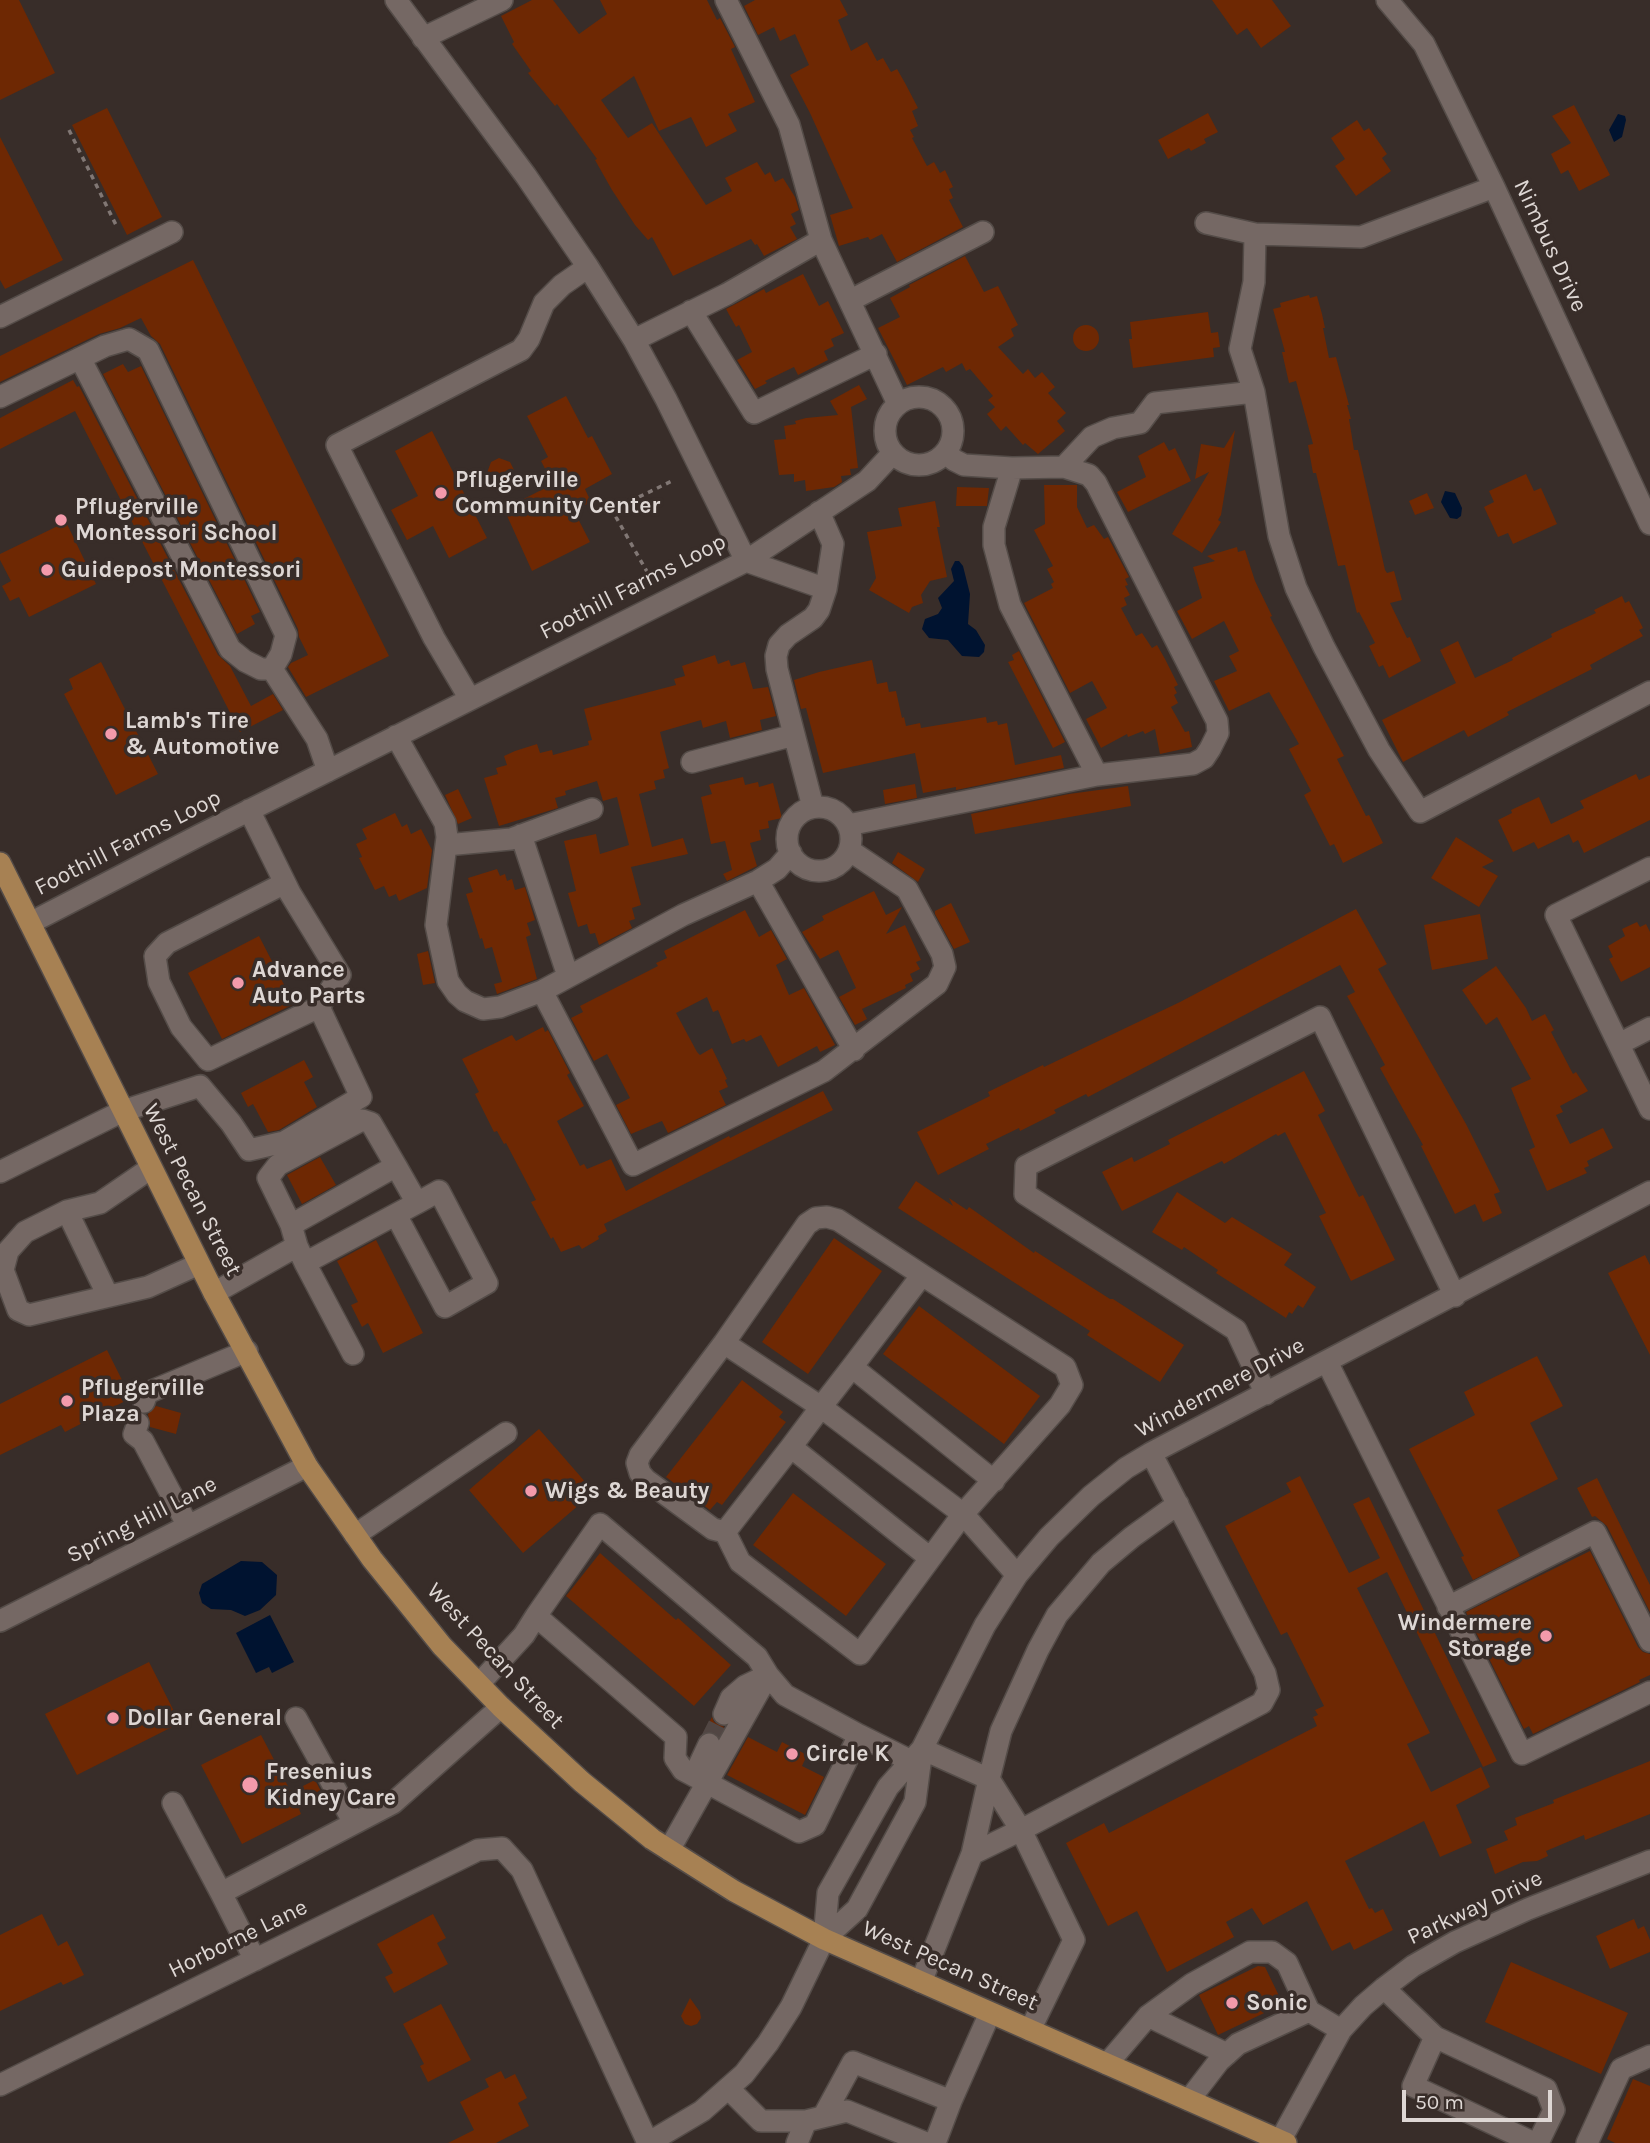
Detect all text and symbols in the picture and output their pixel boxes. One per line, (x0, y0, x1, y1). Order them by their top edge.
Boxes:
street label: Nimbus Drive (1507, 175, 1593, 317)
place label: Pflugerville Community Center (455, 466, 660, 520)
marker: Pflugerville Community Center (433, 485, 449, 501)
place label: Pflugerville Montessori School (75, 493, 278, 547)
marker: Pflugerville Montessori School (53, 512, 69, 528)
street label: Foothill Farms Loop (535, 528, 731, 646)
place label: Guidepost Montessori (61, 556, 301, 584)
marker: Guidepost Montessori (39, 562, 55, 578)
place label: Lamb's Tire & Automotive (125, 707, 280, 761)
marker: Lamb's Tire & Automotive (103, 726, 119, 742)
street label: Foothill Farms Loop (30, 784, 226, 902)
place label: Advance Auto Parts (252, 956, 366, 1010)
marker: Advance Auto Parts (230, 975, 246, 991)
street label: West Pecan Street (137, 1099, 247, 1281)
street label: Windermere Drive (1131, 1332, 1309, 1444)
place label: Pflugerville Plaza (81, 1374, 205, 1428)
marker: Pflugerville Plaza (59, 1393, 75, 1409)
street label: Spring Hill Lane (62, 1470, 222, 1570)
place label: Wigs & Beauty (545, 1477, 709, 1505)
marker: Wigs & Beauty (523, 1483, 539, 1499)
street label: West Pecan Street (420, 1577, 570, 1735)
place label: Windermere Storage (1398, 1609, 1532, 1663)
marker: Windermere Storage (1538, 1628, 1554, 1644)
place label: Dollar General (127, 1704, 282, 1732)
marker: Dollar General (105, 1710, 121, 1726)
place label: Circle K (806, 1740, 889, 1768)
marker: Circle K (784, 1746, 800, 1762)
place label: Fresenius Kidney Care (266, 1758, 396, 1812)
marker: Fresenius Kidney Care (240, 1775, 260, 1795)
street label: Parkway Drive (1403, 1865, 1547, 1951)
street label: Horborne Lane (164, 1893, 312, 1985)
street label: West Pecan Street (858, 1915, 1042, 2017)
place label: Sonic (1246, 1989, 1308, 2017)
marker: Sonic (1224, 1995, 1240, 2011)
scale bar (1405, 2076, 1556, 2120)
text: 50 m (1415, 2090, 1464, 2114)

